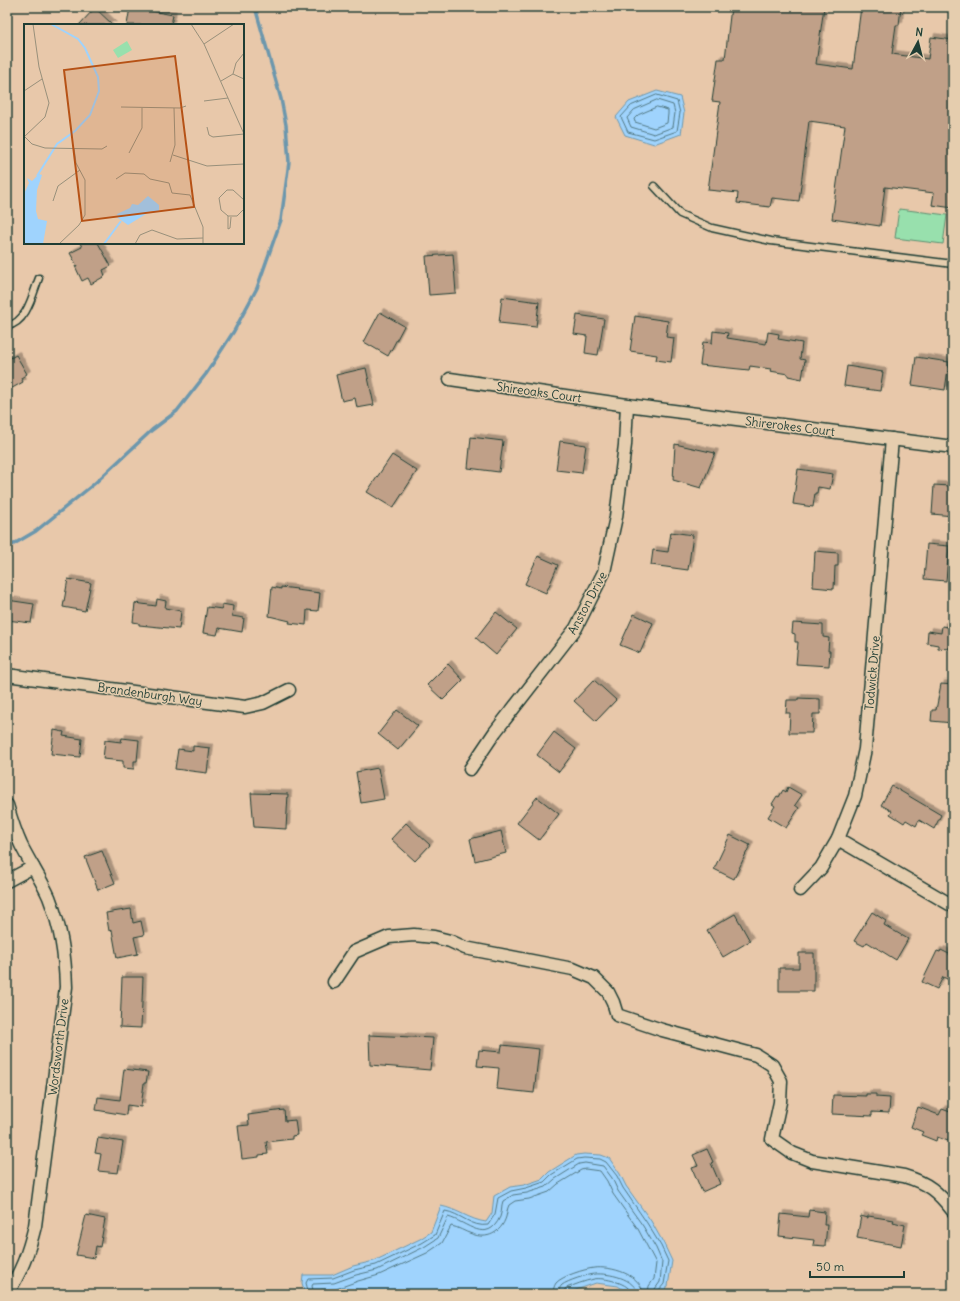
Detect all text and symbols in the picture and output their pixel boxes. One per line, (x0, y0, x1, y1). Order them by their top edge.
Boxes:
north arrow (898, 22, 938, 62)
inset map (24, 24, 244, 244)
text: N (915, 25, 924, 39)
street label: Shireoaks Court (495, 379, 583, 405)
street label: Shirerokes Court (744, 413, 836, 439)
street label: Anston Drive (564, 569, 610, 637)
street label: Todwick Drive (861, 635, 883, 711)
street label: Brandenburgh Way (97, 679, 203, 709)
street label: Wordsworth Drive (45, 998, 71, 1096)
scale bar (810, 1253, 904, 1279)
text: 50 m (816, 1259, 845, 1274)

